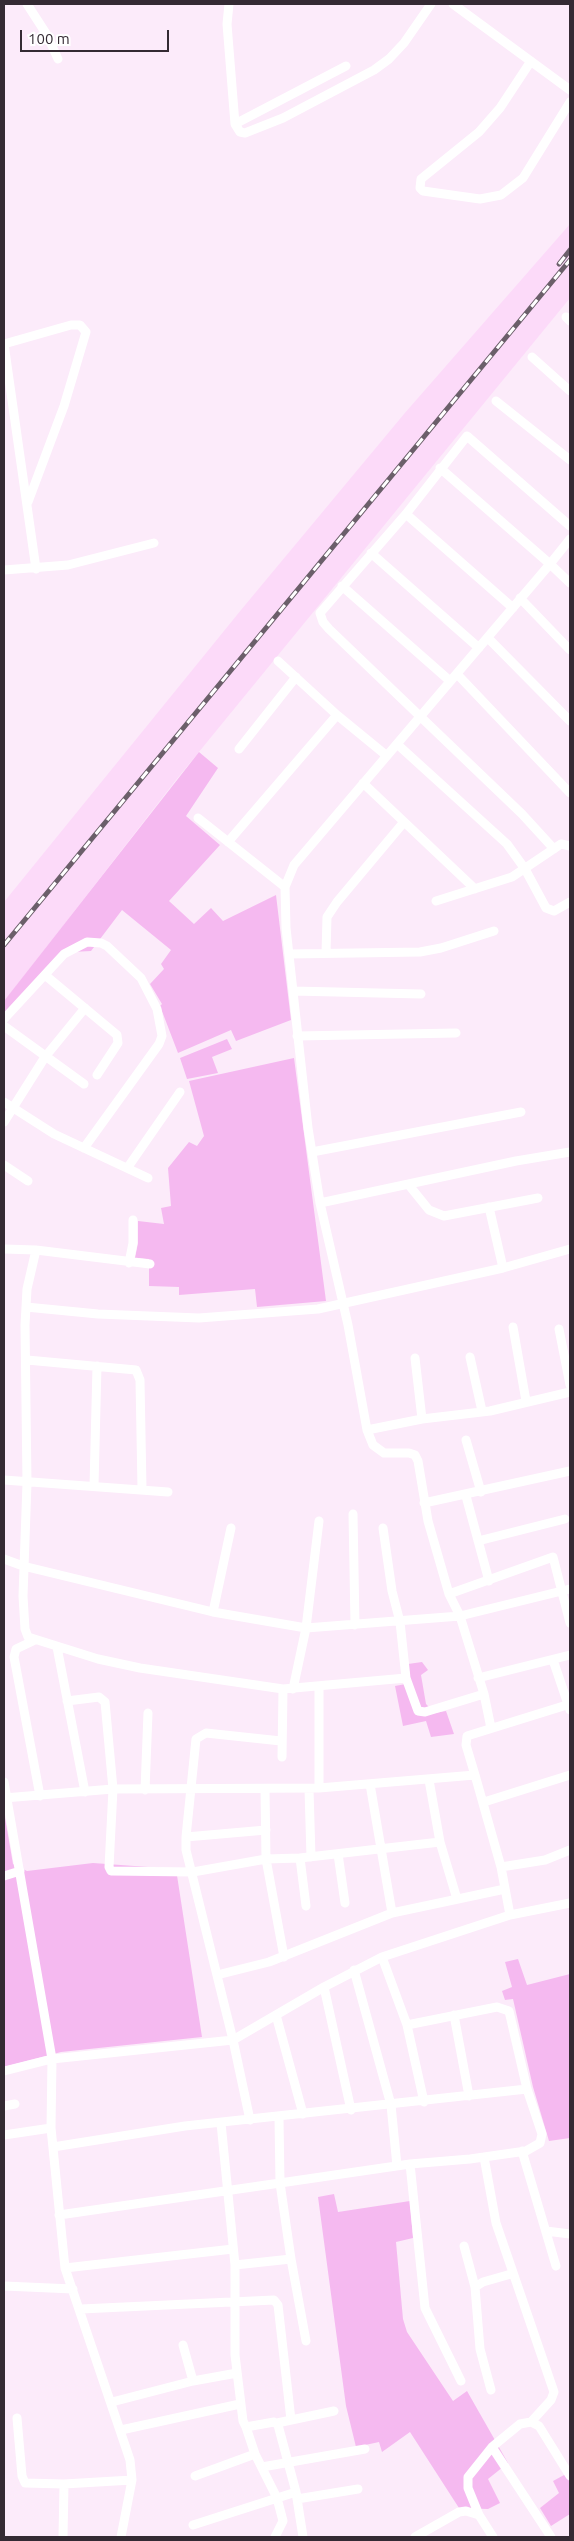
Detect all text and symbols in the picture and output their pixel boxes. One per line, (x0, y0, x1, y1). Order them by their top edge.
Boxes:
scale bar (22, 20, 171, 52)
text: 100 m (28, 30, 70, 47)

